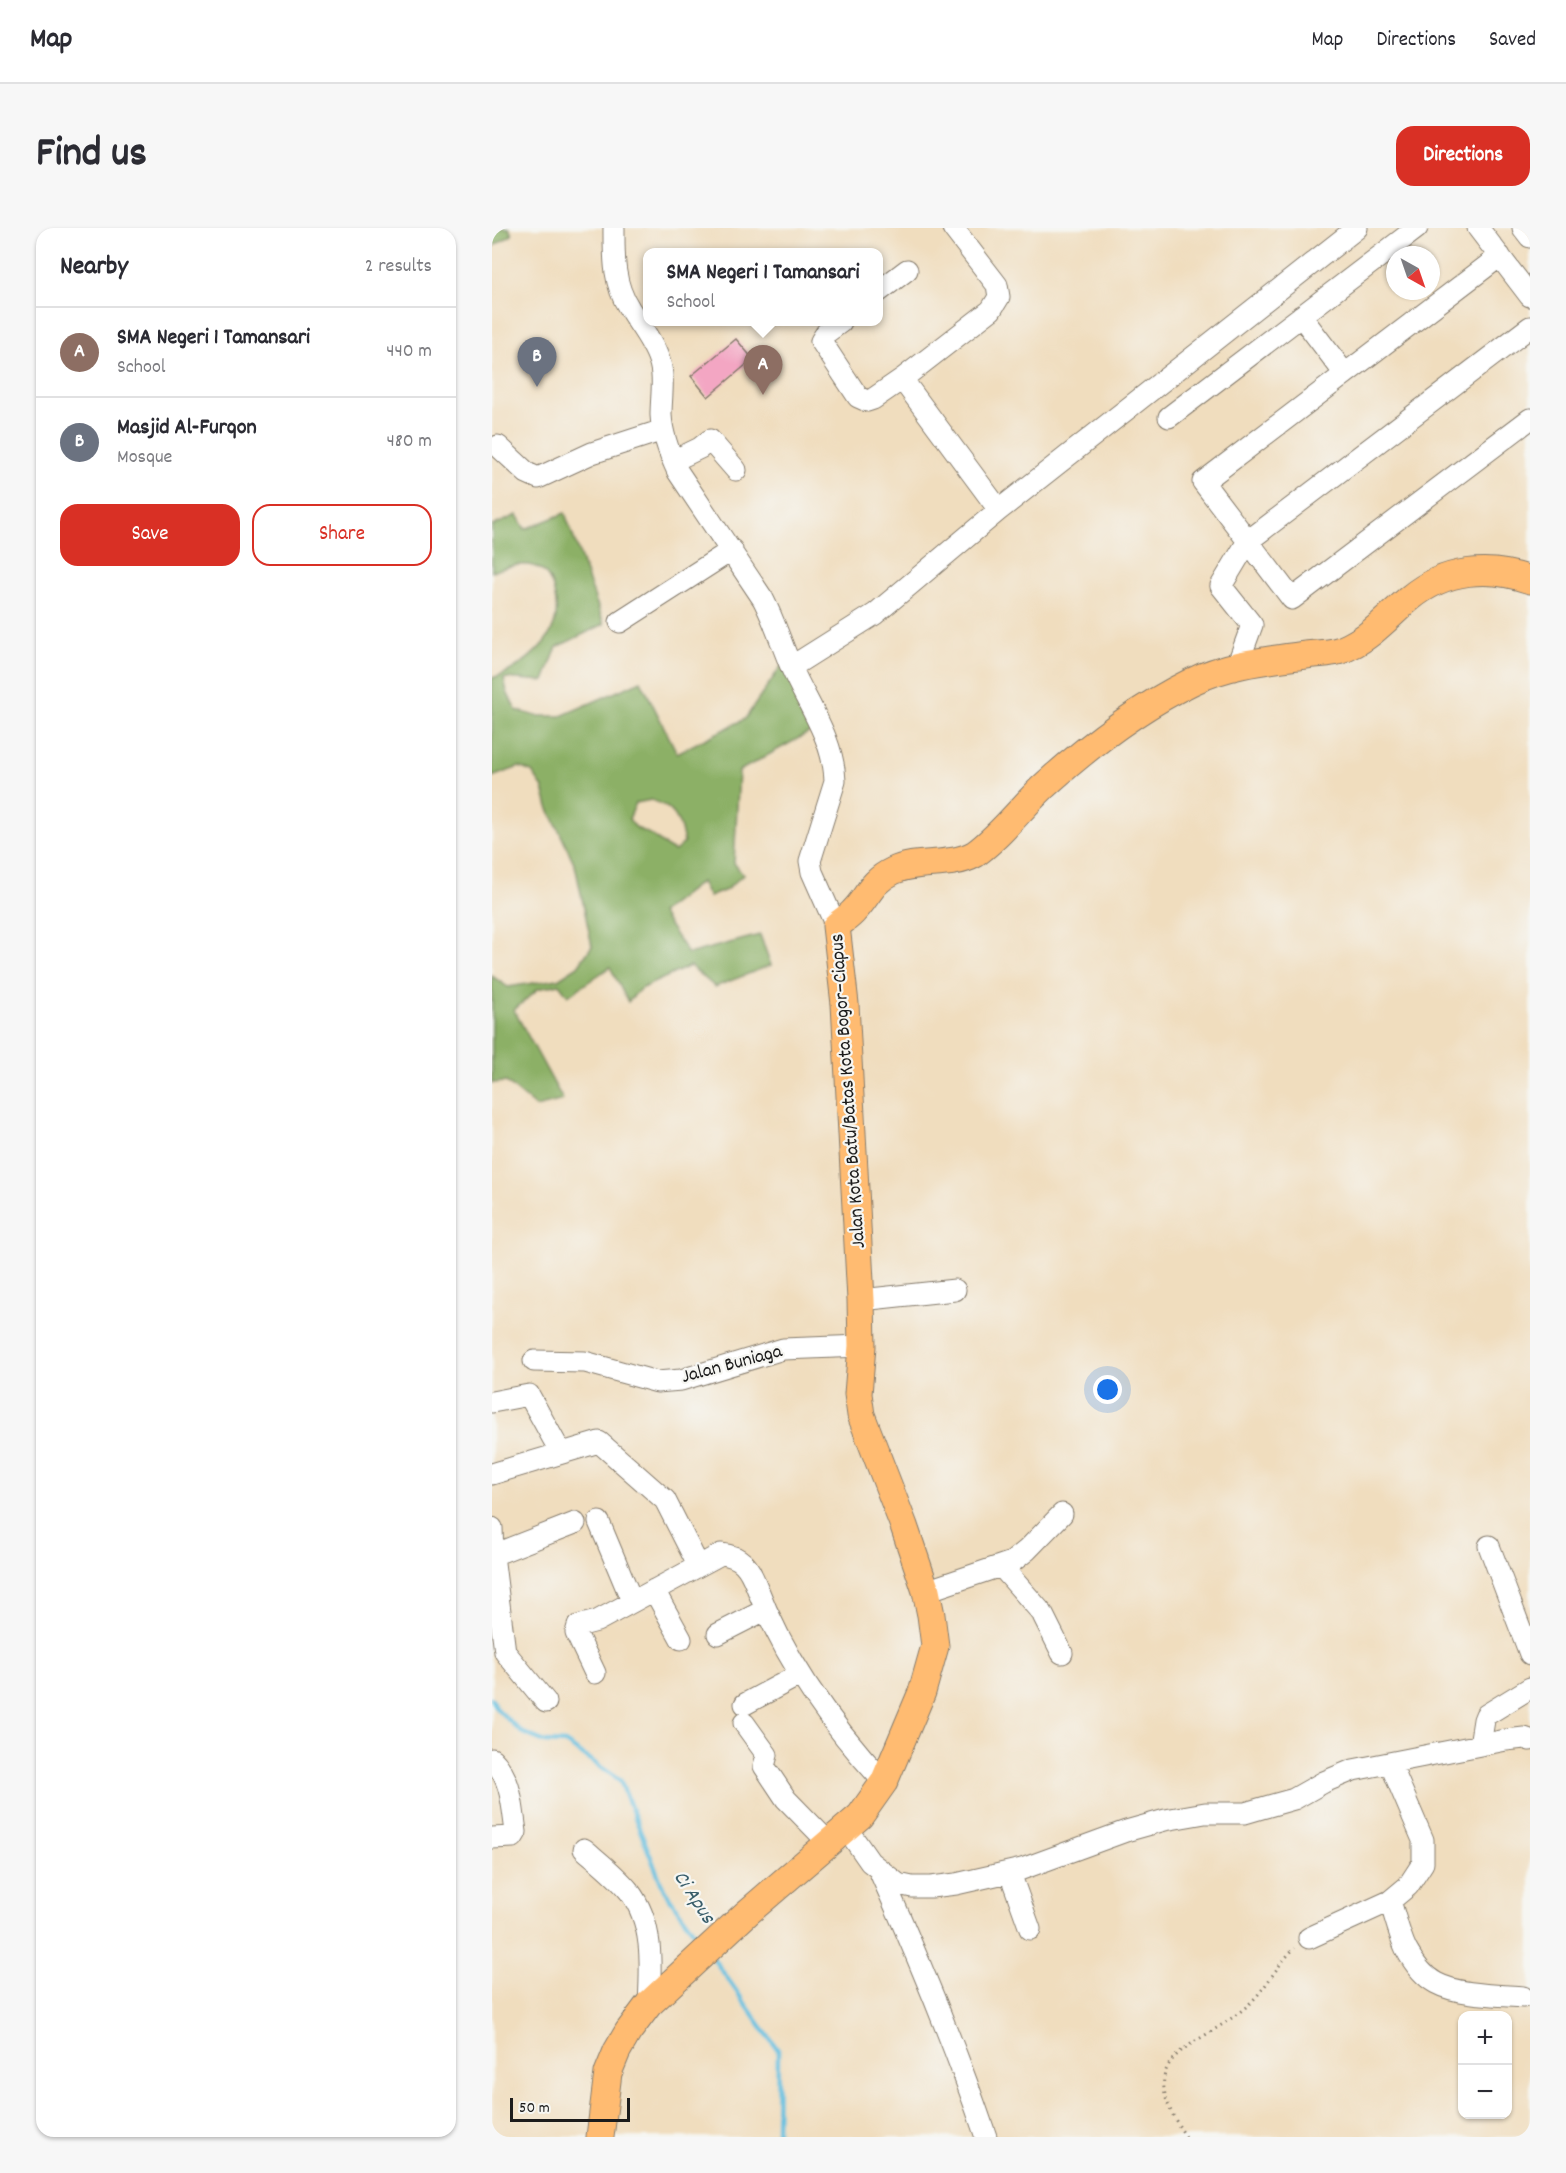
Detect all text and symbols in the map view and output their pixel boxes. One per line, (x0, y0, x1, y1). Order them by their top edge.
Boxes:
text: Map (30, 21, 72, 61)
text: Map (1312, 26, 1343, 56)
text: Directions (1376, 26, 1456, 56)
text: Saved (1489, 26, 1536, 56)
text: Find us (36, 126, 147, 186)
button: Directions (1396, 126, 1530, 186)
north arrow (1386, 246, 1440, 300)
popup (643, 248, 883, 326)
text: Nearby (60, 249, 128, 286)
text: 2 results (365, 253, 432, 281)
text: SMA Negeri 1 Tamansari (666, 258, 860, 289)
text: School (666, 289, 715, 317)
text: SMA Negeri 1 Tamansari (117, 323, 310, 354)
text: A (74, 338, 85, 366)
text: 440 m (386, 338, 432, 366)
pin: B (518, 338, 556, 387)
pin: A (744, 346, 782, 395)
text: School (117, 354, 166, 382)
text: Masjid Al-Furqon (117, 413, 257, 444)
text: B (75, 428, 84, 456)
text: 480 m (386, 428, 432, 456)
text: Mosque (117, 444, 172, 472)
button: Save (60, 504, 240, 566)
button: Share (252, 504, 432, 566)
street label: Jalan Kota Batu/Batas Kota Bogor–Ciapus (824, 933, 874, 1249)
street label: Jalan Buniaga (679, 1338, 786, 1392)
your location (1093, 1375, 1122, 1404)
water label: Ci Apus (665, 1865, 722, 1931)
map controls (1458, 2011, 1512, 2119)
button: + (1458, 2011, 1512, 2065)
button: − (1458, 2065, 1512, 2119)
scale bar (510, 2095, 630, 2122)
text: 50 m (519, 2097, 550, 2120)

